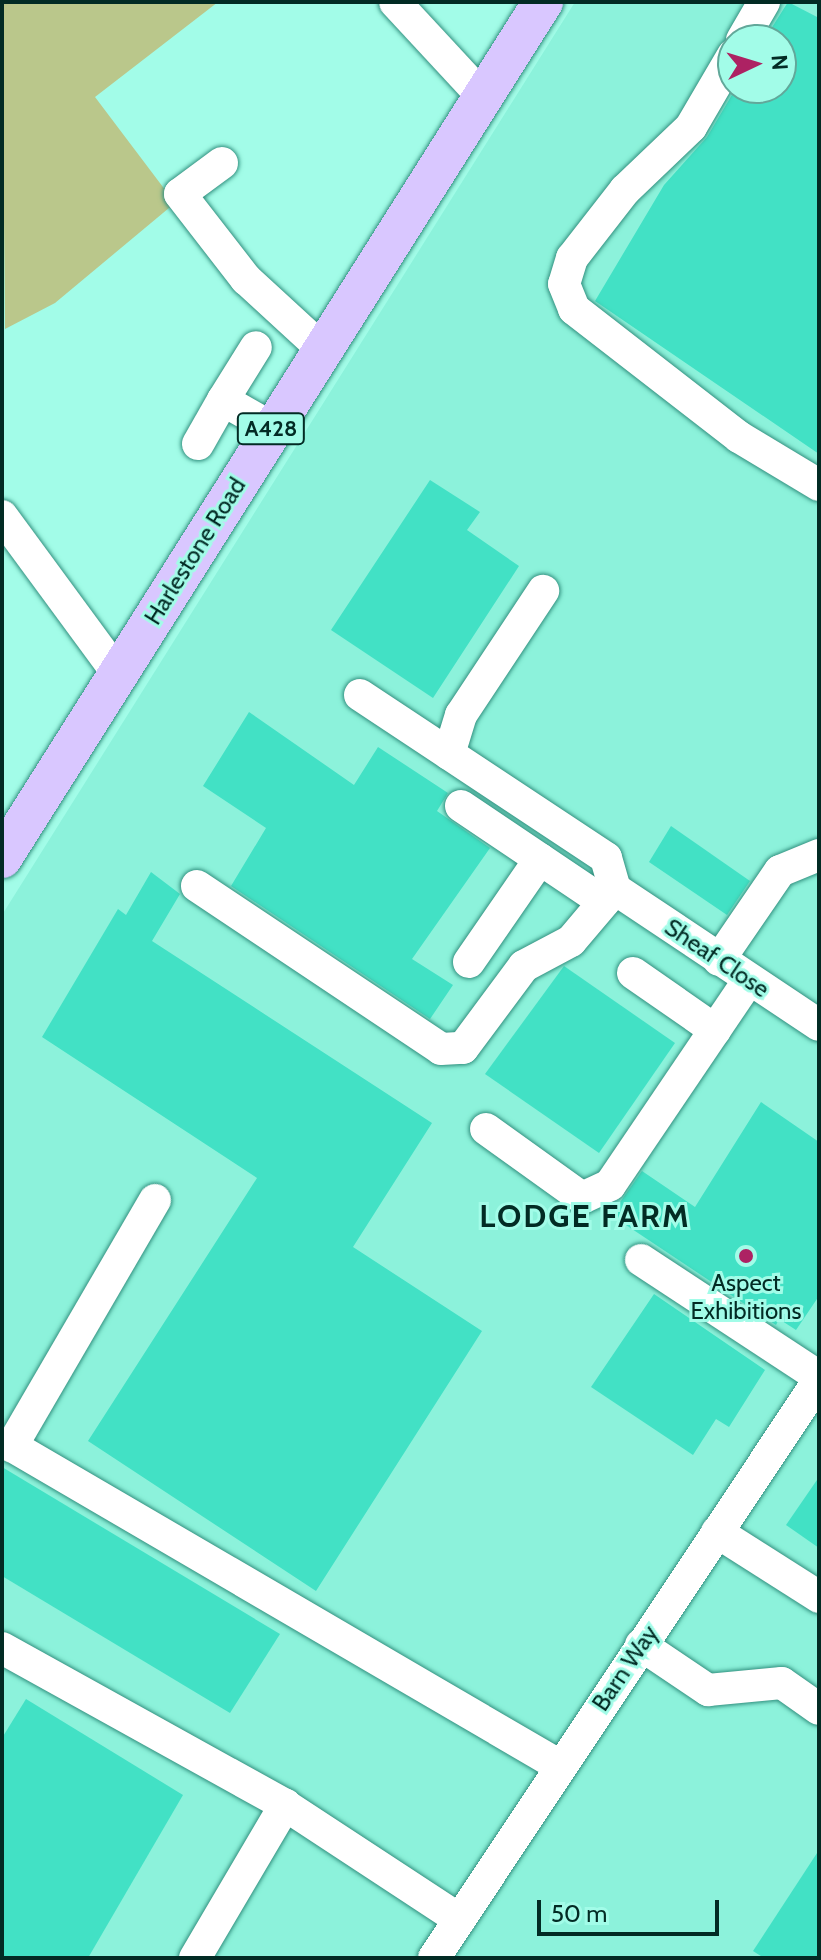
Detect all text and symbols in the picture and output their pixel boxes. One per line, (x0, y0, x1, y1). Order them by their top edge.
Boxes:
north arrow (717, 24, 797, 104)
text: N (765, 54, 793, 71)
road number: A428 (235, 411, 307, 447)
street label: Harlestone Road (138, 472, 252, 630)
street label: Sheaf Close (659, 913, 775, 1003)
district label: LODGE FARM (479, 1197, 691, 1235)
marker: Aspect Exhibitions (737, 1247, 755, 1265)
place label: Aspect Exhibitions (691, 1269, 801, 1325)
street label: Barn Way (586, 1620, 664, 1716)
scale bar (541, 1884, 723, 1934)
text: 50 m (551, 1899, 607, 1928)

